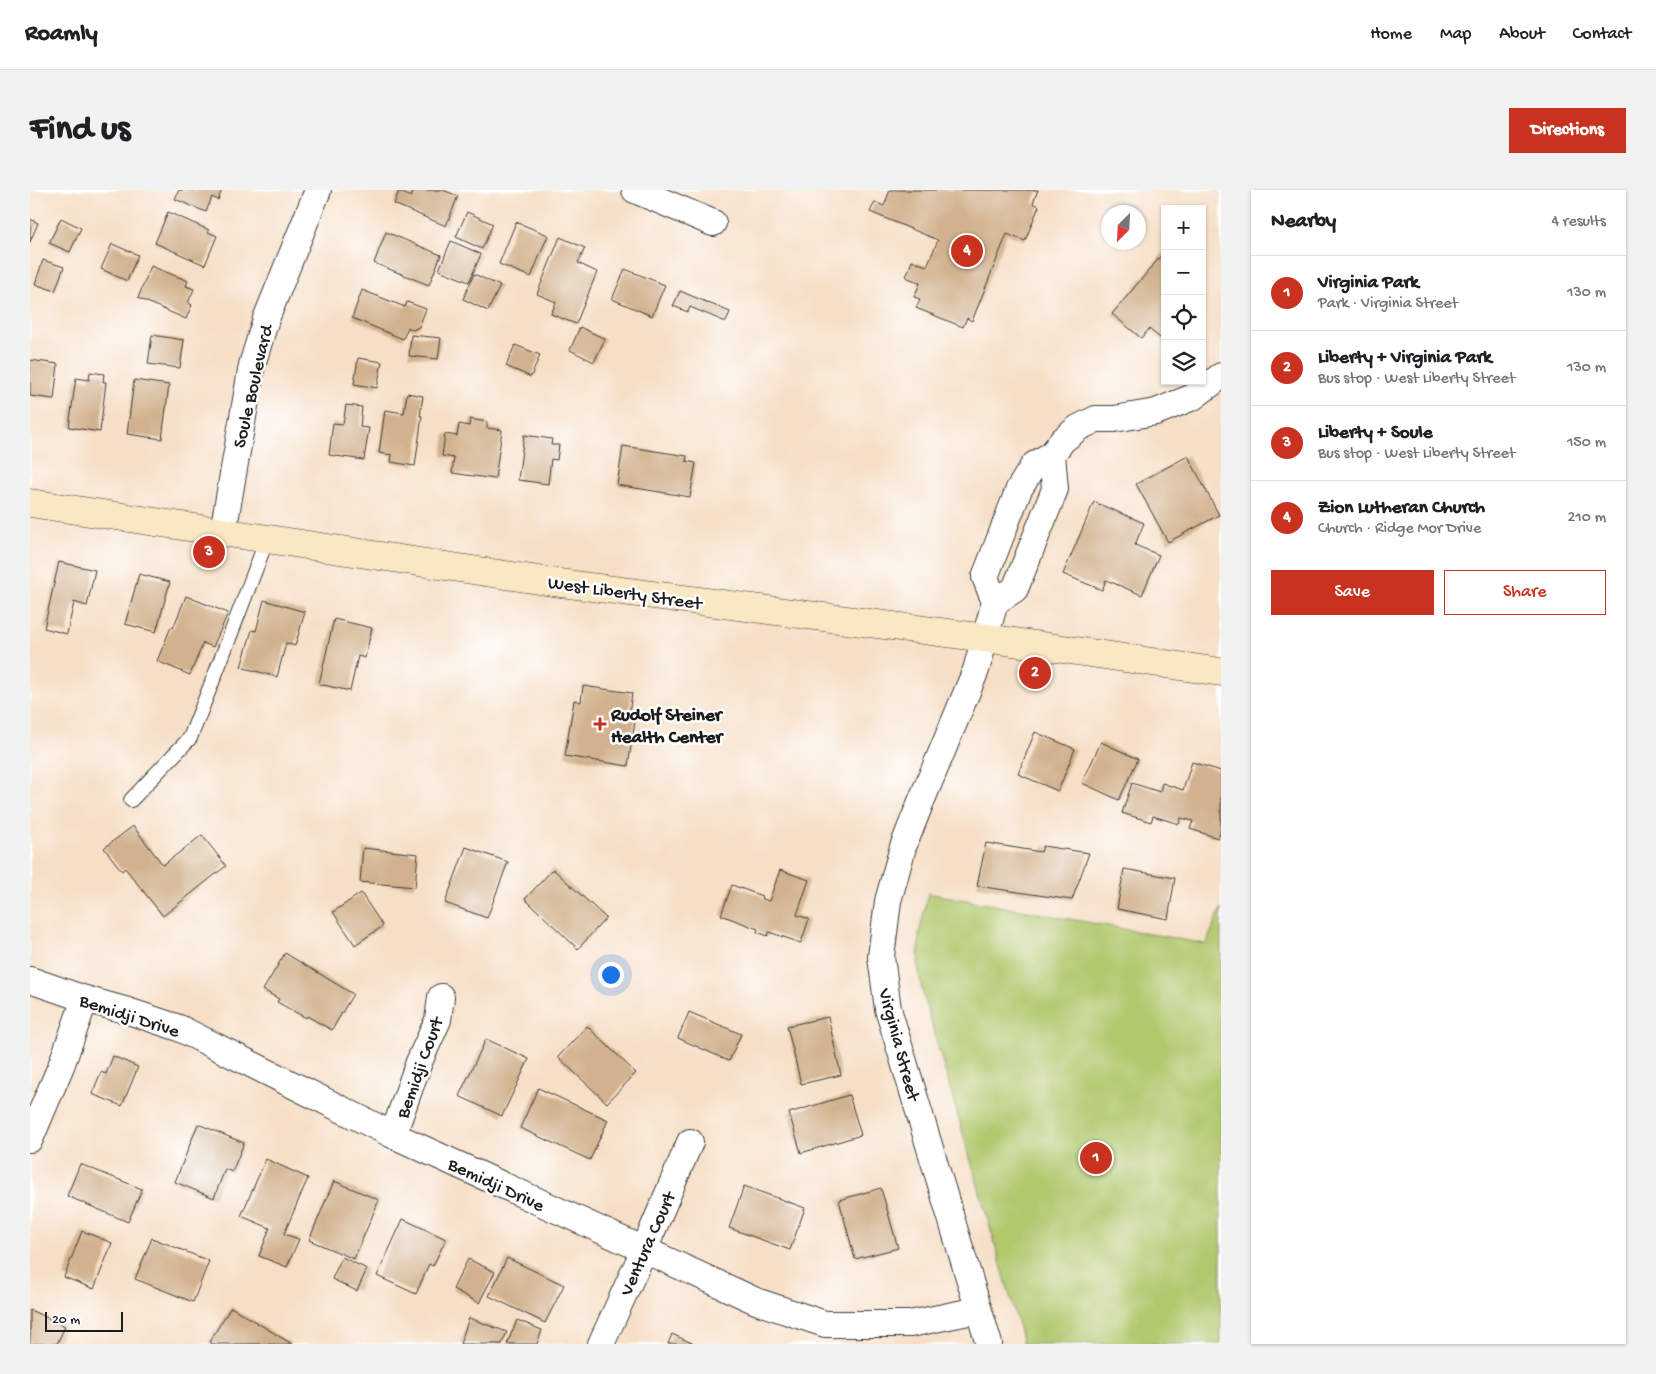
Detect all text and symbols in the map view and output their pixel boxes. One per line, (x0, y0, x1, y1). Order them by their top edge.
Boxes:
text: Roamly (25, 20, 98, 49)
text: Home (1370, 24, 1412, 45)
text: Map (1440, 24, 1471, 45)
text: About (1499, 24, 1545, 45)
text: Contact (1573, 24, 1631, 45)
button: Directions (1509, 108, 1626, 153)
text: Find us (30, 110, 130, 151)
north arrow (1101, 205, 1146, 250)
map controls (1161, 205, 1206, 385)
button: + (1161, 205, 1206, 250)
text: Nearby (1271, 210, 1336, 235)
text: 4 results (1551, 213, 1606, 232)
pin: 4 (951, 232, 983, 270)
button: − (1161, 250, 1206, 295)
text: Virginia Park (1318, 272, 1419, 295)
text: 1 (1284, 284, 1290, 303)
text: 130 m (1567, 284, 1606, 303)
button: locate (1161, 295, 1206, 340)
text: Park · Virginia Street (1318, 295, 1458, 314)
street label: Soule Boulevard (229, 321, 280, 450)
button: layers (1161, 340, 1206, 385)
text: Liberty + Virginia Park (1318, 347, 1492, 370)
text: 2 (1283, 359, 1291, 378)
text: 130 m (1567, 359, 1606, 378)
text: Bus stop · West Liberty Street (1318, 370, 1515, 389)
text: Liberty + Soule (1318, 422, 1433, 445)
text: 3 (1283, 434, 1291, 453)
text: 150 m (1567, 434, 1606, 453)
text: Bus stop · West Liberty Street (1318, 445, 1515, 464)
text: Zion Lutheran Church (1318, 497, 1485, 520)
text: 4 (1283, 509, 1291, 528)
text: 210 m (1567, 509, 1606, 528)
text: Church · Ridge Mor Drive (1318, 520, 1481, 539)
pin: 3 (193, 533, 225, 571)
button: Save (1271, 570, 1434, 615)
button: Share (1444, 570, 1606, 615)
street label: West Liberty Street (546, 572, 705, 617)
pin: 2 (1019, 654, 1051, 692)
place label: Rudolf Steiner Health Center (610, 705, 725, 750)
marker: Rudolf Steiner Health Center (593, 717, 607, 731)
your location (598, 962, 624, 988)
street label: Virginia Street (871, 985, 924, 1106)
street label: Bemidji Drive (75, 990, 182, 1044)
street label: Bemidji Court (392, 1012, 451, 1123)
pin: 1 (1080, 1139, 1112, 1177)
street label: Bemidji Drive (443, 1153, 548, 1219)
street label: Ventura Court (616, 1187, 683, 1301)
scale bar (45, 1309, 122, 1332)
text: 20 m (52, 1312, 80, 1329)

